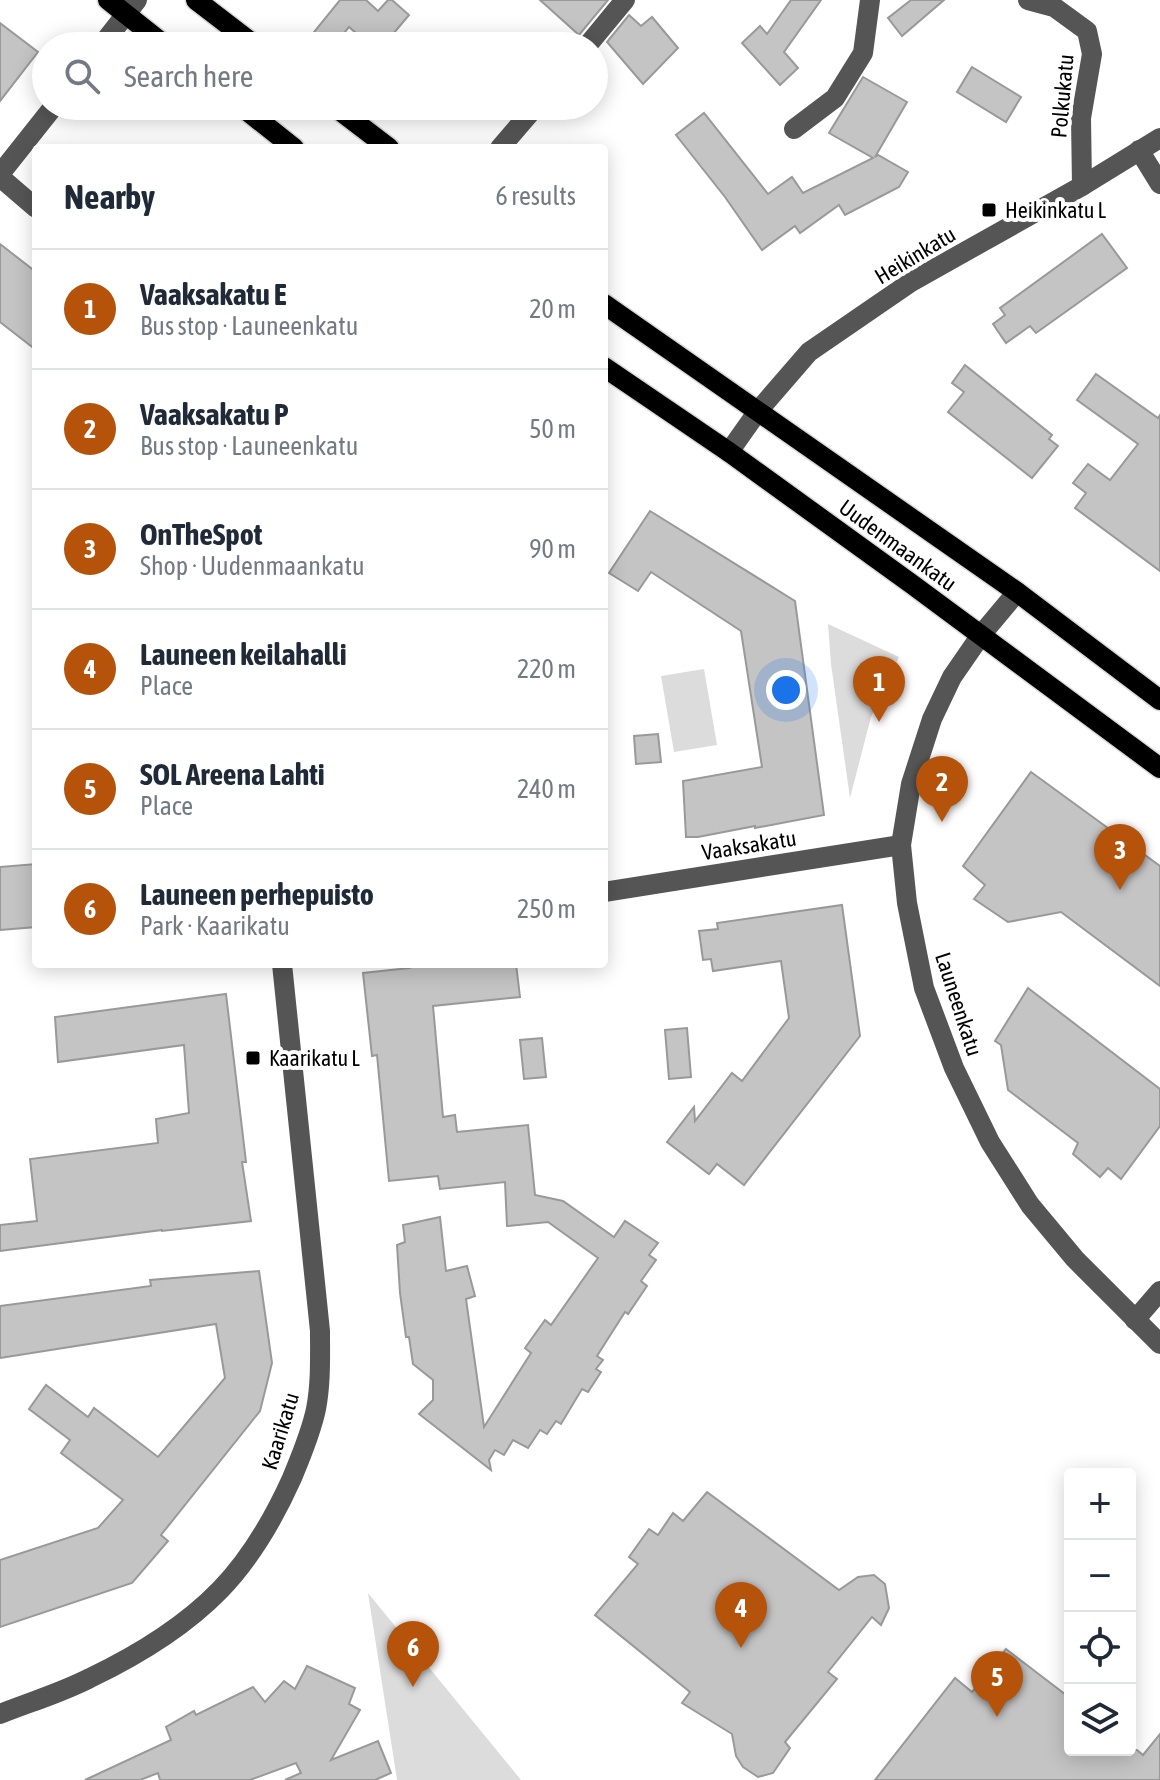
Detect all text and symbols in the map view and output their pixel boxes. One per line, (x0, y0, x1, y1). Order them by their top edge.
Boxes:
search box (32, 32, 608, 120)
street label: Polkukatu (1045, 53, 1079, 139)
icon: search (60, 54, 104, 98)
text: Search here (124, 59, 253, 93)
text: Nearby (64, 177, 155, 216)
text: 6 results (495, 181, 576, 211)
place label: Heikinkatu L (1005, 197, 1106, 223)
marker: Heikinkatu L (980, 201, 998, 219)
street label: Heikinkatu (870, 221, 960, 289)
text: Vaaksakatu E (140, 277, 287, 311)
text: 1 (84, 294, 96, 324)
text: 20 m (529, 294, 576, 324)
text: Bus stop · Launeenkatu (140, 311, 358, 341)
text: Vaaksakatu P (140, 397, 289, 431)
text: 2 (84, 414, 96, 444)
text: 50 m (529, 414, 576, 444)
text: Bus stop · Launeenkatu (140, 431, 358, 461)
street label: Uudenmaankatu (834, 494, 962, 596)
text: OnTheSpot (140, 517, 262, 551)
text: 3 (84, 534, 96, 564)
text: 90 m (529, 534, 576, 564)
text: Shop · Uudenmaankatu (140, 551, 364, 581)
text: Launeen keilahalli (140, 637, 347, 671)
text: 4 (84, 654, 96, 684)
text: 220 m (517, 654, 576, 684)
pin: 1 (853, 656, 905, 722)
your location (766, 670, 806, 710)
text: Place (140, 671, 193, 701)
pin: 2 (916, 756, 968, 822)
text: SOL Areena Lahti (140, 757, 325, 791)
text: 5 (84, 774, 96, 804)
text: 240 m (517, 774, 576, 804)
text: Place (140, 791, 193, 821)
pin: 3 (1094, 824, 1146, 890)
street label: Vaaksakatu (700, 825, 798, 865)
text: Launeen perhepuisto (140, 877, 374, 911)
text: 6 (84, 894, 96, 924)
text: 250 m (517, 894, 576, 924)
text: Park · Kaarikatu (140, 911, 290, 941)
street label: Launeenkatu (930, 949, 988, 1059)
place label: Kaarikatu L (269, 1045, 360, 1071)
marker: Kaarikatu L (244, 1049, 262, 1067)
street label: Kaarikatu (256, 1389, 304, 1473)
map controls (1064, 1468, 1136, 1756)
button: + (1064, 1468, 1136, 1540)
button: − (1064, 1540, 1136, 1612)
pin: 4 (715, 1582, 767, 1648)
button: locate (1064, 1612, 1136, 1684)
pin: 6 (387, 1621, 439, 1687)
pin: 5 (971, 1651, 1023, 1717)
button: layers (1064, 1684, 1136, 1756)

